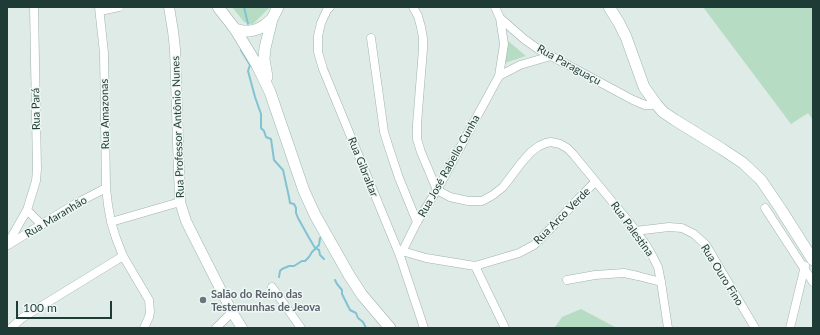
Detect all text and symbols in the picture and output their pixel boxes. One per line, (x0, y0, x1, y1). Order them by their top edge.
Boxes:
street label: Rua Paraguaçu (535, 42, 603, 88)
street label: Rua Professor Antônio Nunes (169, 56, 187, 198)
street label: Rua Amazonas (98, 79, 112, 149)
street label: Rua Pará (29, 88, 43, 130)
street label: Rua José Rabello Cunha (415, 113, 483, 219)
street label: Rua Gibraltar (345, 135, 381, 199)
street label: Rua Arco Verde (531, 185, 593, 247)
street label: Rua Maranhão (23, 193, 89, 241)
street label: Rua Palestina (608, 199, 656, 259)
street label: Rua Ouro Fino (698, 242, 746, 308)
place label: Salão do Reino das Testemunhas de Jeova (211, 287, 320, 313)
scale bar (18, 293, 114, 319)
marker: Salão do Reino das Testemunhas de Jeova (198, 295, 208, 305)
text: 100 m (23, 300, 57, 315)

